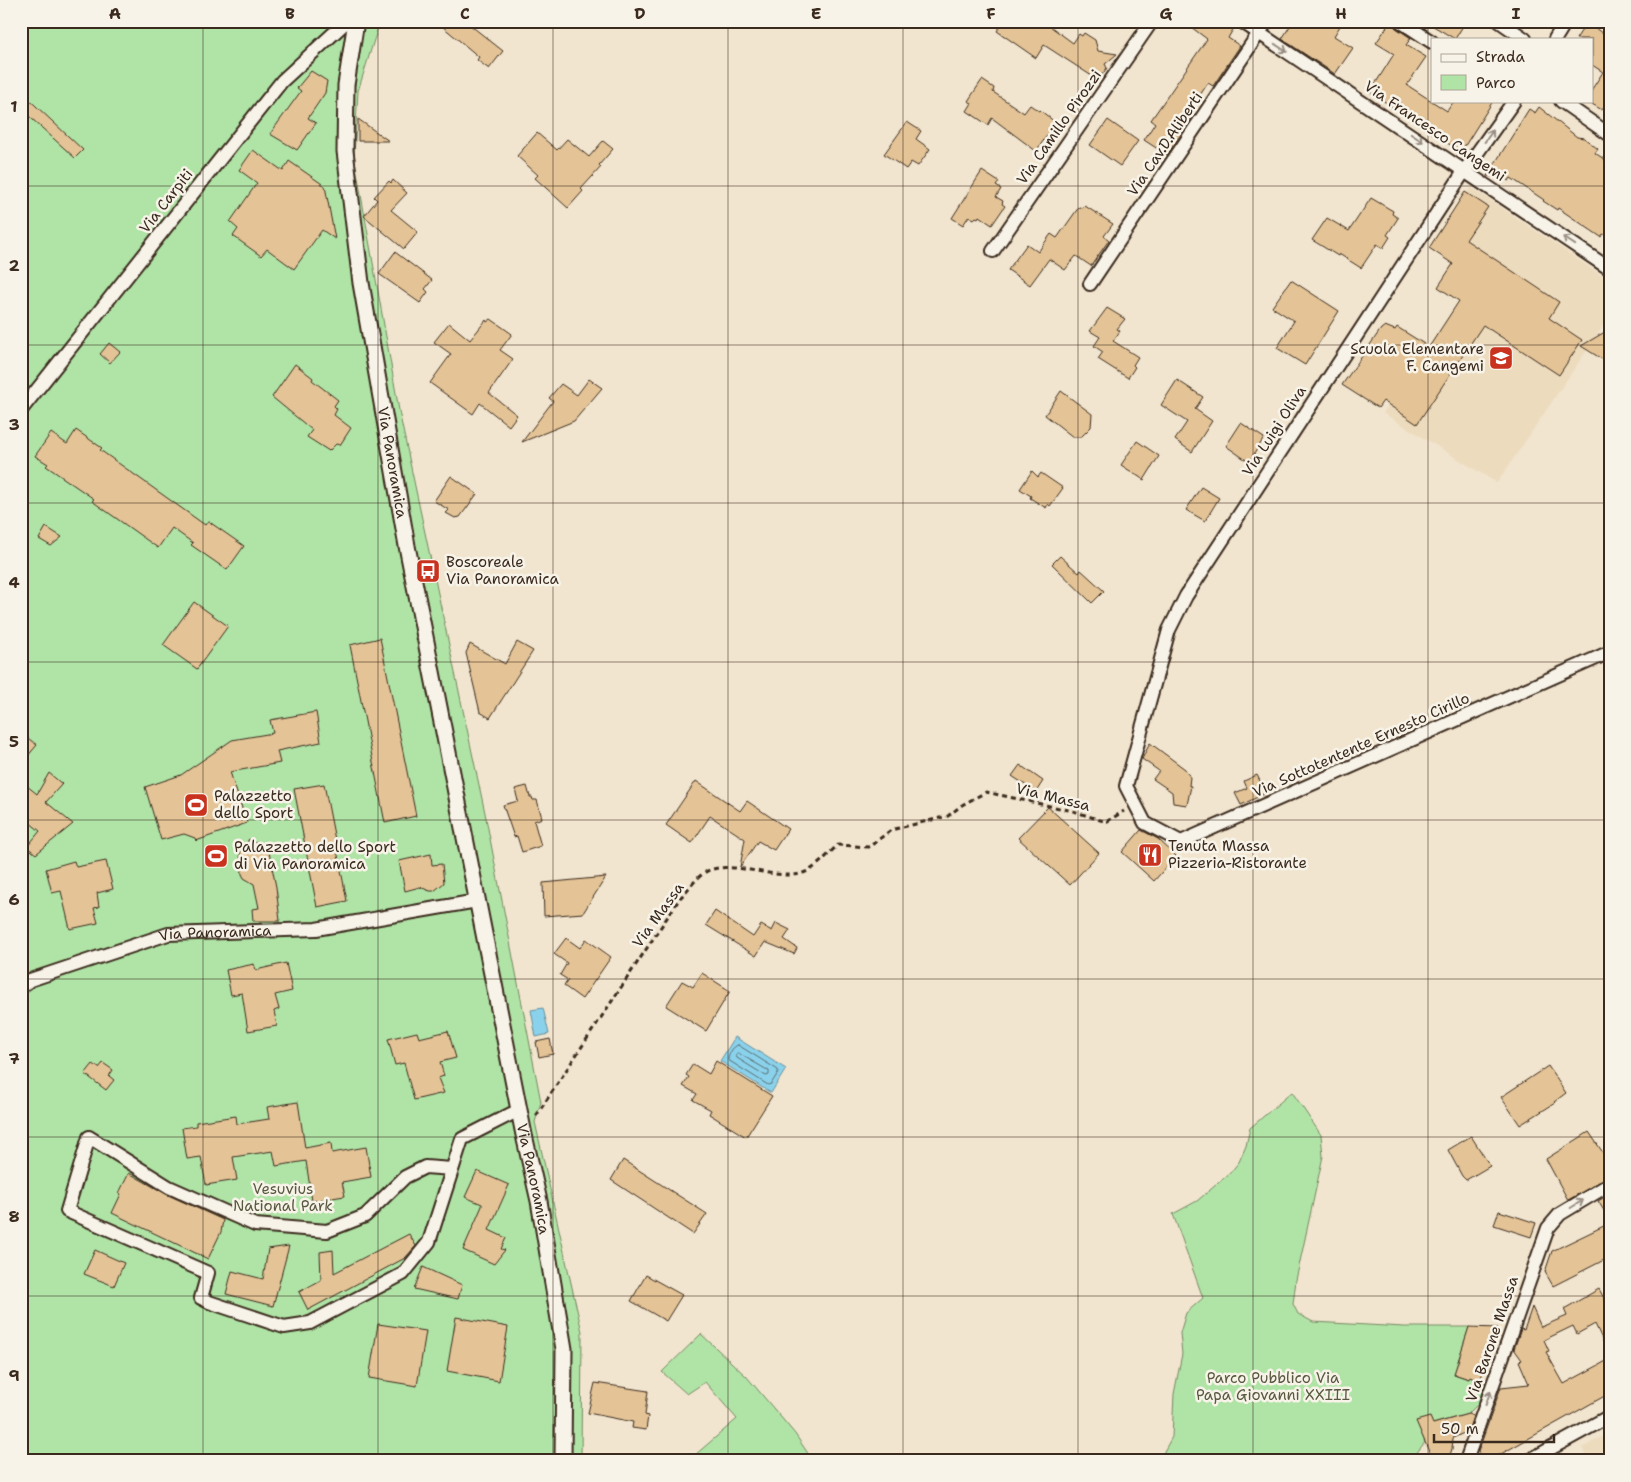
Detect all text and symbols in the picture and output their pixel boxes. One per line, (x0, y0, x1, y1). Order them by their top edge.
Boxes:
text: A (109, 3, 121, 24)
text: B (285, 3, 295, 24)
text: C (460, 3, 470, 24)
text: D (634, 3, 646, 24)
text: E (811, 3, 821, 24)
text: F (986, 3, 996, 24)
text: G (1160, 3, 1173, 24)
text: H (1335, 3, 1347, 24)
text: I (1512, 3, 1521, 24)
legend (1431, 38, 1594, 102)
one-way arrow (1274, 43, 1288, 53)
text: Strada (1476, 47, 1525, 67)
street label: Via Camillo Pirozzi (1012, 66, 1106, 188)
text: Parco (1476, 73, 1516, 93)
street label: Via Francesco Cangemi (1360, 76, 1510, 186)
street label: Via Cav.D.Aliberti (1123, 88, 1207, 200)
text: 1 (10, 96, 18, 117)
one-way arrow (1484, 129, 1494, 143)
one-way arrow (1409, 133, 1423, 143)
street label: Via Carpiti (135, 165, 197, 237)
one-way arrow (1563, 236, 1577, 246)
text: 2 (8, 255, 20, 276)
place label: Scuola Elementare F. Cangemi (1350, 339, 1484, 376)
school or university icon: Scuola Elementare F. Cangemi (1488, 345, 1514, 371)
street label: Via Luigi Oliva (1237, 381, 1311, 480)
street label: Via Panoramica (373, 405, 412, 521)
text: 3 (8, 414, 20, 435)
place label: Boscoreale Via Panoramica (446, 552, 559, 589)
bus stop icon: Boscoreale Via Panoramica (415, 558, 441, 584)
text: 4 (8, 572, 20, 593)
street label: Via Sottotentente Ernesto Cirillo (1249, 688, 1473, 802)
text: 5 (9, 731, 19, 752)
street label: Via Massa (1014, 778, 1093, 816)
place label: Palazzetto dello Sport (214, 786, 293, 823)
sports icon: Palazzetto dello Sport (183, 792, 209, 818)
place label: Tenuta Massa Pizzeria-Ristorante (1168, 836, 1307, 873)
place label: Palazzetto dello Sport di Via Panoramica (234, 837, 396, 874)
restaurant icon: Tenuta Massa Pizzeria-Ristorante (1137, 842, 1163, 868)
sports icon: Palazzetto dello Sport di Via Panoramica (203, 843, 229, 869)
street label: Via Massa (628, 878, 689, 952)
text: 6 (8, 889, 20, 910)
street label: Via Panoramica (156, 920, 273, 946)
text: 7 (8, 1048, 20, 1069)
street label: Via Panoramica (512, 1122, 555, 1236)
park label: Vesuvius National Park (233, 1179, 333, 1216)
one-way arrow (1570, 1198, 1584, 1208)
text: 8 (8, 1206, 20, 1227)
street label: Via Barone Massa (1461, 1273, 1523, 1405)
text: 9 (8, 1365, 20, 1386)
park label: Parco Pubblico Via Papa Giovanni XXIII (1196, 1368, 1350, 1405)
one-way arrow (1484, 1391, 1494, 1407)
scale bar (1434, 1412, 1554, 1444)
text: 50 m (1441, 1419, 1479, 1439)

